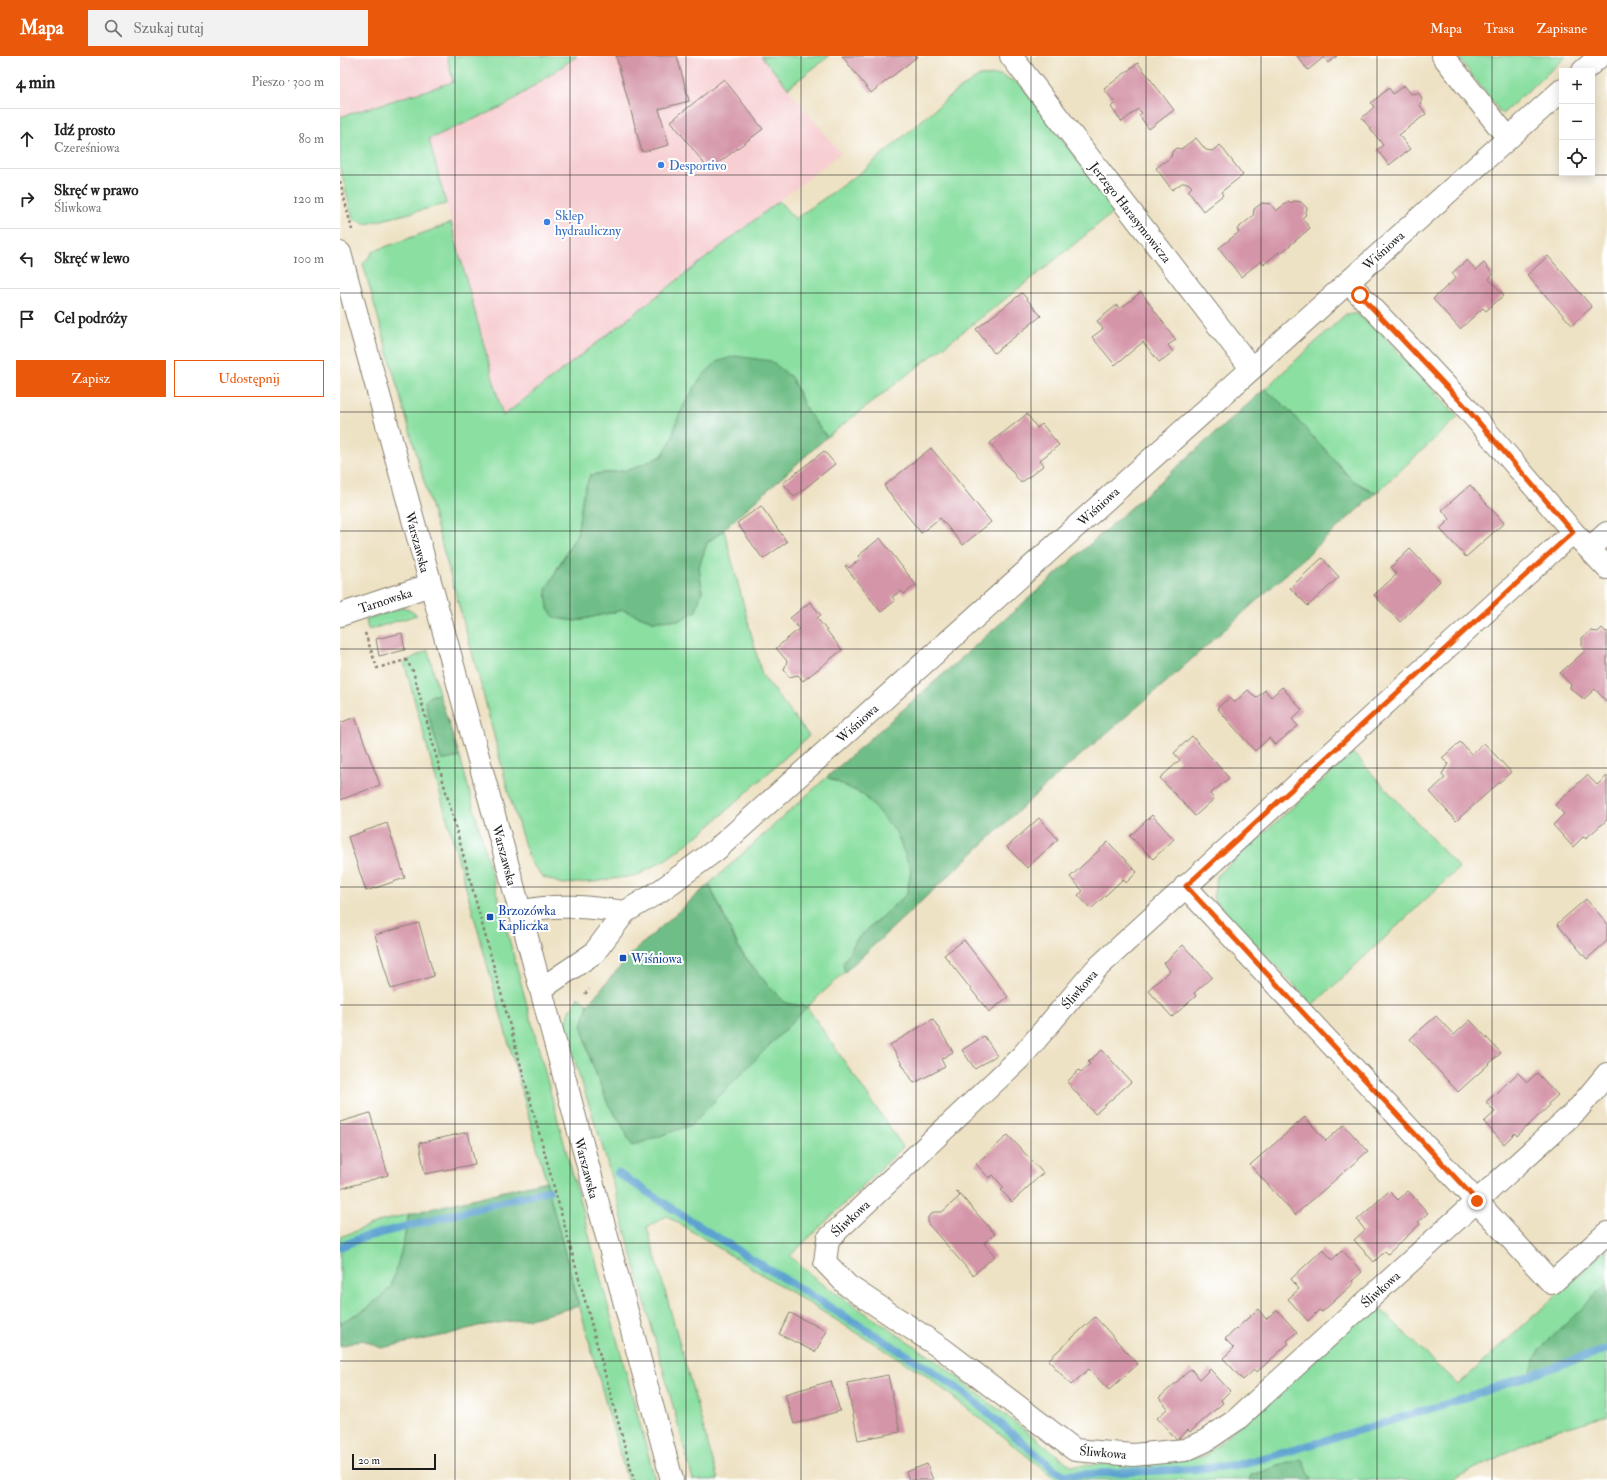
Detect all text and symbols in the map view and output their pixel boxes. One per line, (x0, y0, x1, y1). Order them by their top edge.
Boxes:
search box (88, 10, 368, 46)
text: Mapa (20, 16, 64, 40)
icon: search (102, 17, 124, 39)
text: Szukaj tutaj (134, 19, 204, 38)
text: Mapa (1430, 20, 1462, 37)
text: Trasa (1484, 20, 1514, 37)
text: Zapisane (1536, 20, 1587, 37)
map controls (1559, 68, 1595, 176)
button: + (1559, 68, 1595, 104)
text: 4 min (16, 72, 55, 93)
text: Pieszo · 300 m (251, 74, 324, 90)
button: − (1559, 104, 1595, 140)
text: Idź prosto (54, 121, 115, 140)
icon: ahead (16, 128, 38, 150)
text: 80 m (298, 131, 324, 147)
text: Czereśniowa (54, 140, 119, 156)
button: locate (1559, 140, 1595, 176)
place label: Desportivo (669, 158, 727, 175)
street label: Jerzego Harasymowicza (1085, 158, 1175, 267)
marker: Desportivo (656, 160, 666, 170)
text: Skręć w prawo (54, 181, 138, 200)
icon: right (16, 188, 38, 210)
text: 120 m (293, 191, 324, 207)
text: Śliwkowa (54, 200, 101, 216)
place label: Sklep hydrauliczny (555, 208, 621, 240)
marker: Sklep hydrauliczny (542, 217, 552, 227)
street label: Wiśniowa (1359, 227, 1408, 274)
icon: left (16, 248, 38, 270)
text: Skręć w lewo (54, 249, 129, 268)
text: 100 m (293, 251, 324, 267)
route start (1351, 286, 1369, 304)
icon: arrive (16, 308, 38, 330)
text: Cel podróży (54, 309, 127, 328)
button: Zapisz (16, 360, 166, 397)
button: Udostępnij (174, 360, 324, 397)
street label: Wiśniowa (1074, 483, 1123, 530)
street label: Warszawska (401, 509, 433, 575)
street label: Tarnowska (357, 585, 415, 617)
street label: Wiśniowa (833, 700, 882, 747)
street label: Warszawska (488, 822, 520, 888)
place label: Brzozówka Kapliczka (498, 903, 556, 935)
marker: Brzozówka Kapliczka (485, 912, 495, 922)
place label: Wiśniowa (630, 951, 682, 967)
marker: Wiśniowa (618, 953, 628, 963)
street label: Śliwkowa (1057, 965, 1102, 1013)
street label: Warszawska (570, 1135, 602, 1201)
route end (1468, 1192, 1486, 1210)
street label: Śliwkowa (827, 1196, 874, 1241)
street label: Śliwkowa (1357, 1267, 1404, 1312)
street label: Śliwkowa (1079, 1442, 1128, 1463)
scale bar (352, 1452, 436, 1471)
text: 20 m (358, 1454, 380, 1467)

